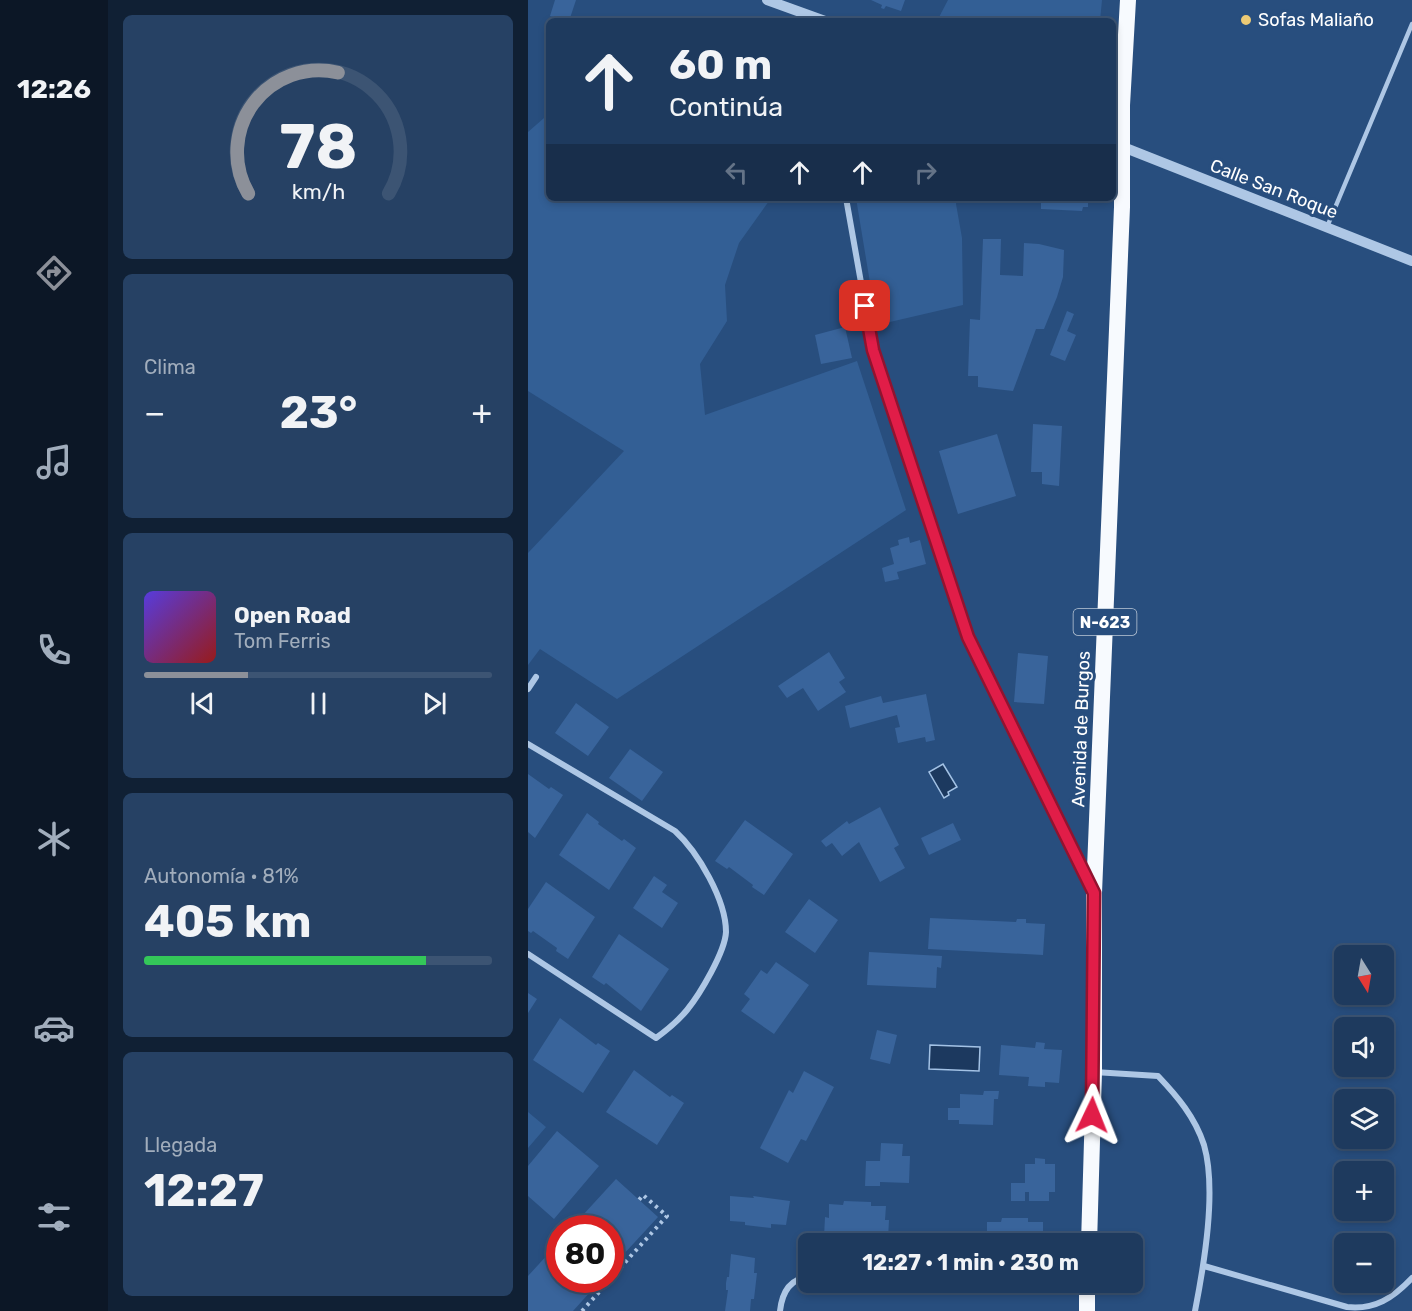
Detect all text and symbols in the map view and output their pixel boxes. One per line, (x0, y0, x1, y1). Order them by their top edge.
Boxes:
place label: Sofas Maliaño (1258, 9, 1374, 31)
marker: Sofas Maliaño (1239, 13, 1253, 27)
text: 60 m (669, 40, 772, 90)
icon: ahead (570, 42, 648, 120)
text: 12:26 (17, 73, 91, 105)
text: Continúa (669, 91, 783, 123)
text: 78 (279, 110, 357, 184)
street label: Calle San Roque (1207, 154, 1341, 224)
icon: left (720, 156, 753, 189)
icon: ahead (783, 156, 816, 189)
icon: ahead (846, 156, 879, 189)
icon: right (909, 156, 942, 189)
text: km/h (291, 179, 345, 204)
icon: directions (33, 252, 75, 294)
pin (839, 280, 890, 331)
icon: arrive (848, 289, 881, 322)
text: Clima (144, 355, 196, 379)
text: 23° (280, 386, 357, 439)
text: − (144, 393, 165, 432)
text: + (471, 393, 492, 432)
icon: music (33, 441, 75, 483)
text: Open Road (234, 602, 351, 629)
road number: N-623 (1074, 609, 1136, 635)
icon: phone (33, 629, 75, 671)
text: Tom Ferris (234, 629, 331, 653)
street label: Avenida de Burgos (1067, 650, 1095, 808)
icon: previous (186, 687, 219, 720)
icon: pause (302, 687, 335, 720)
icon: next (418, 687, 451, 720)
icon: climate (33, 818, 75, 860)
text: Autonomía · 81% (144, 864, 299, 888)
text: 405 km (144, 895, 312, 948)
north arrow (1334, 945, 1394, 1005)
map controls (1334, 945, 1394, 1293)
icon: car (33, 1007, 75, 1049)
button: sound (1334, 1017, 1394, 1077)
position arrow (1060, 1083, 1124, 1147)
button: layers (1334, 1089, 1394, 1149)
text: Llegada (144, 1133, 217, 1157)
button: + (1334, 1161, 1394, 1221)
text: 12:27 (144, 1164, 264, 1217)
icon: filters (33, 1196, 75, 1238)
speed limit sign: 80 (546, 1215, 624, 1293)
button: − (1334, 1233, 1394, 1293)
text: 12:27 · 1 min · 230 m (862, 1249, 1079, 1276)

